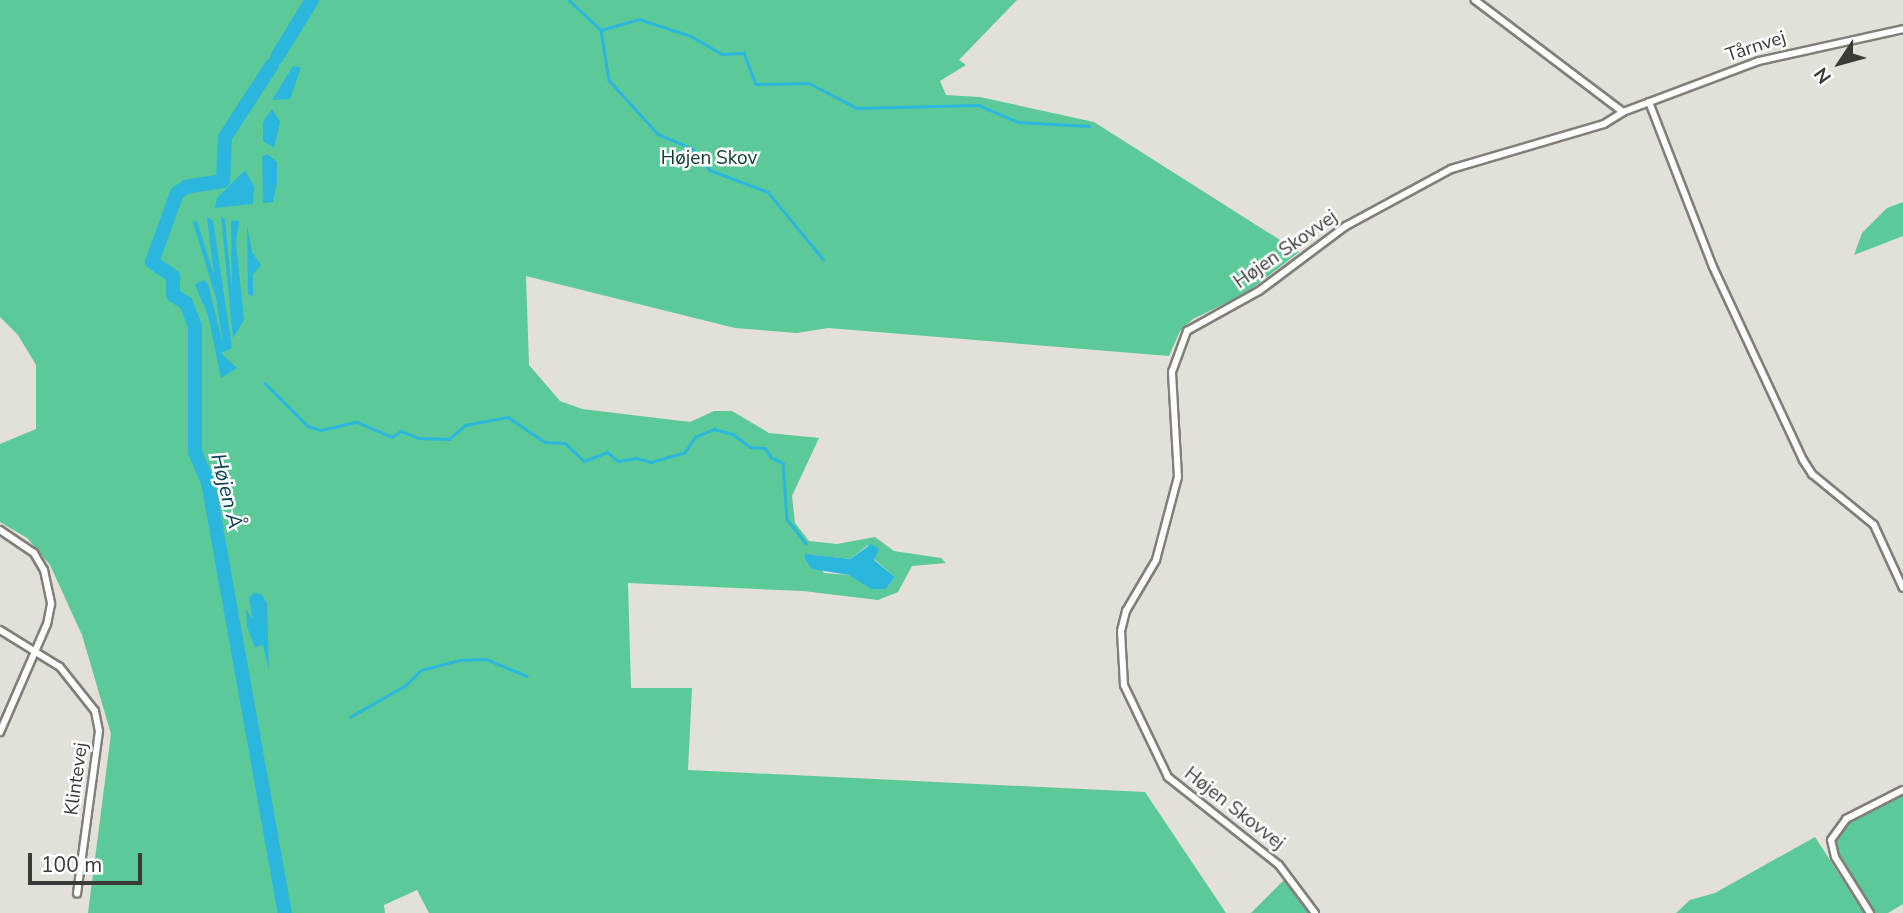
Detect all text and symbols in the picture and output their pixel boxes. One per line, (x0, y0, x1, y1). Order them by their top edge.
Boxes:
street label: Tårnvej (1723, 27, 1789, 67)
north arrow (1805, 28, 1875, 98)
text: N (1808, 62, 1838, 89)
park label: Højen Skov (661, 148, 757, 170)
street label: Højen Skovvej (1230, 206, 1342, 294)
water label: Højen Å (206, 451, 248, 531)
street label: Klintevej (61, 741, 93, 817)
street label: Højen Skovvej (1179, 763, 1289, 855)
scale bar (32, 839, 145, 883)
text: 100 m (41, 851, 102, 879)

